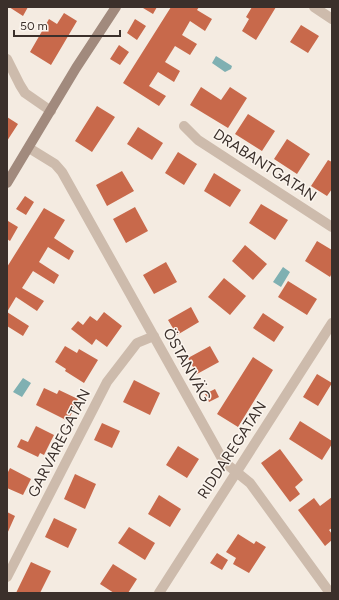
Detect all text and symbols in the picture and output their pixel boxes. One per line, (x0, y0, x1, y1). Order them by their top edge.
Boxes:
scale bar (14, 12, 120, 38)
text: 50 m (20, 19, 48, 33)
street label: DRABANTGATAN (210, 125, 320, 205)
street label: ÖSTANVÄG (159, 325, 215, 405)
street label: GARVAREGATAN (24, 386, 94, 500)
street label: RIDDAREGATAN (194, 398, 270, 502)

